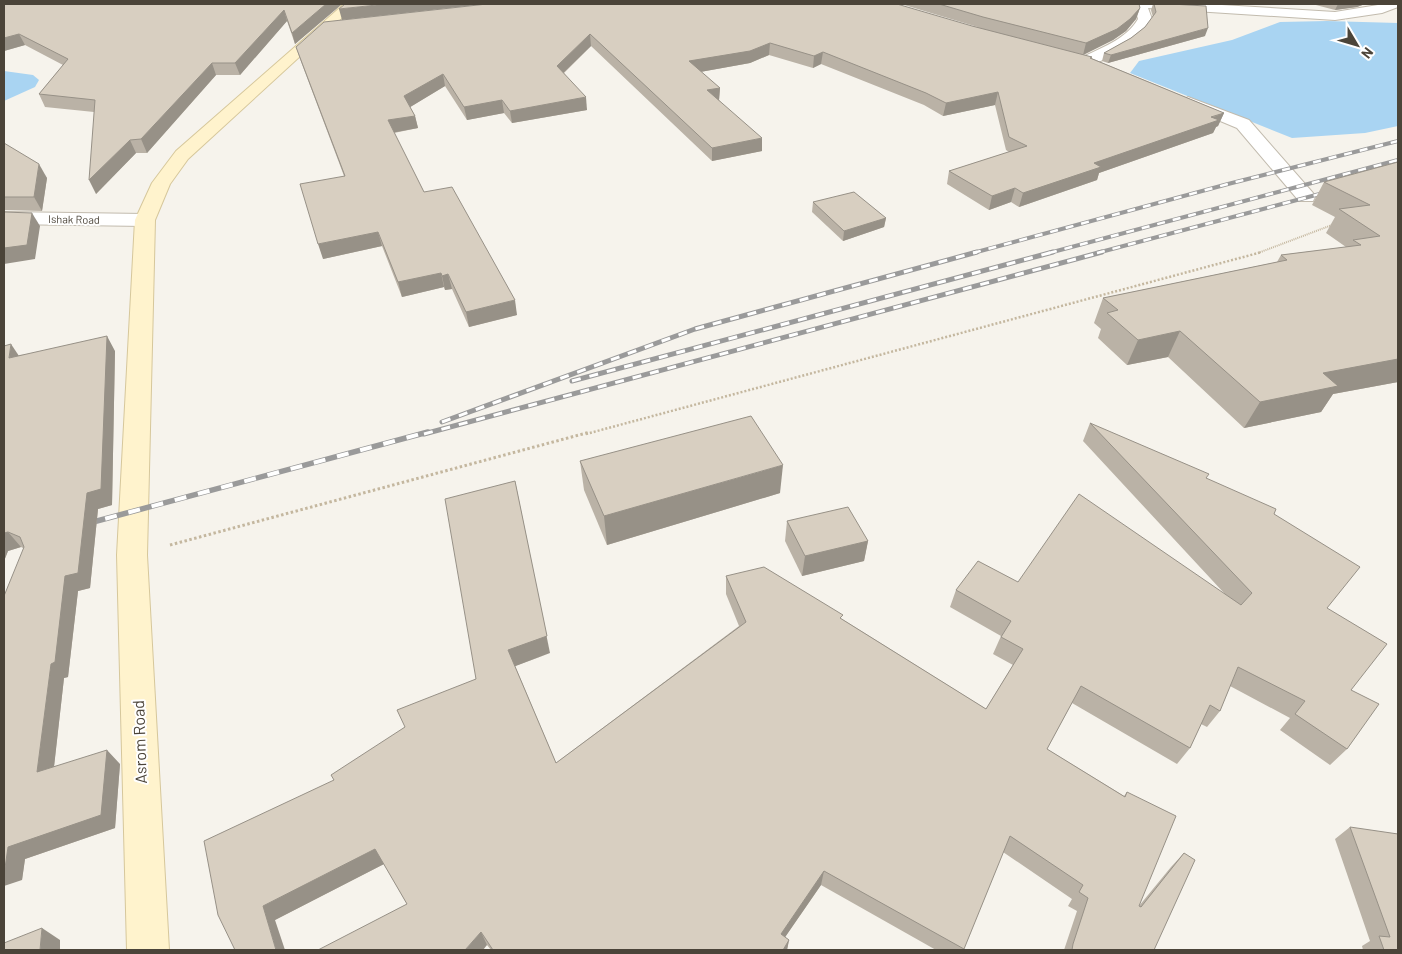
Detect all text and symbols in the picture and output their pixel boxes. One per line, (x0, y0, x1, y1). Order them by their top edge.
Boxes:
north arrow (1332, 20, 1382, 70)
text: N (1358, 44, 1377, 62)
street label: Ishak Road (48, 212, 100, 226)
street label: Asrom Road (128, 700, 150, 784)

